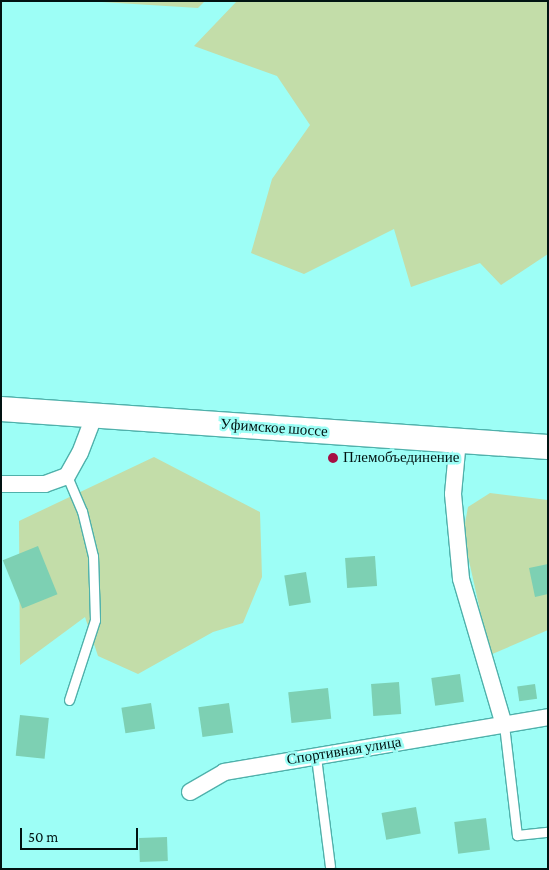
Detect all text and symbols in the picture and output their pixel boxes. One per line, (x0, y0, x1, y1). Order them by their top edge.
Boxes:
street label: Уфимское шоссе (220, 415, 328, 441)
place label: Племобъединение (343, 449, 459, 467)
marker: Племобъединение (327, 452, 339, 464)
street label: Спортивная улица (285, 733, 403, 769)
scale bar (22, 818, 140, 850)
text: 50 m (28, 829, 58, 845)

